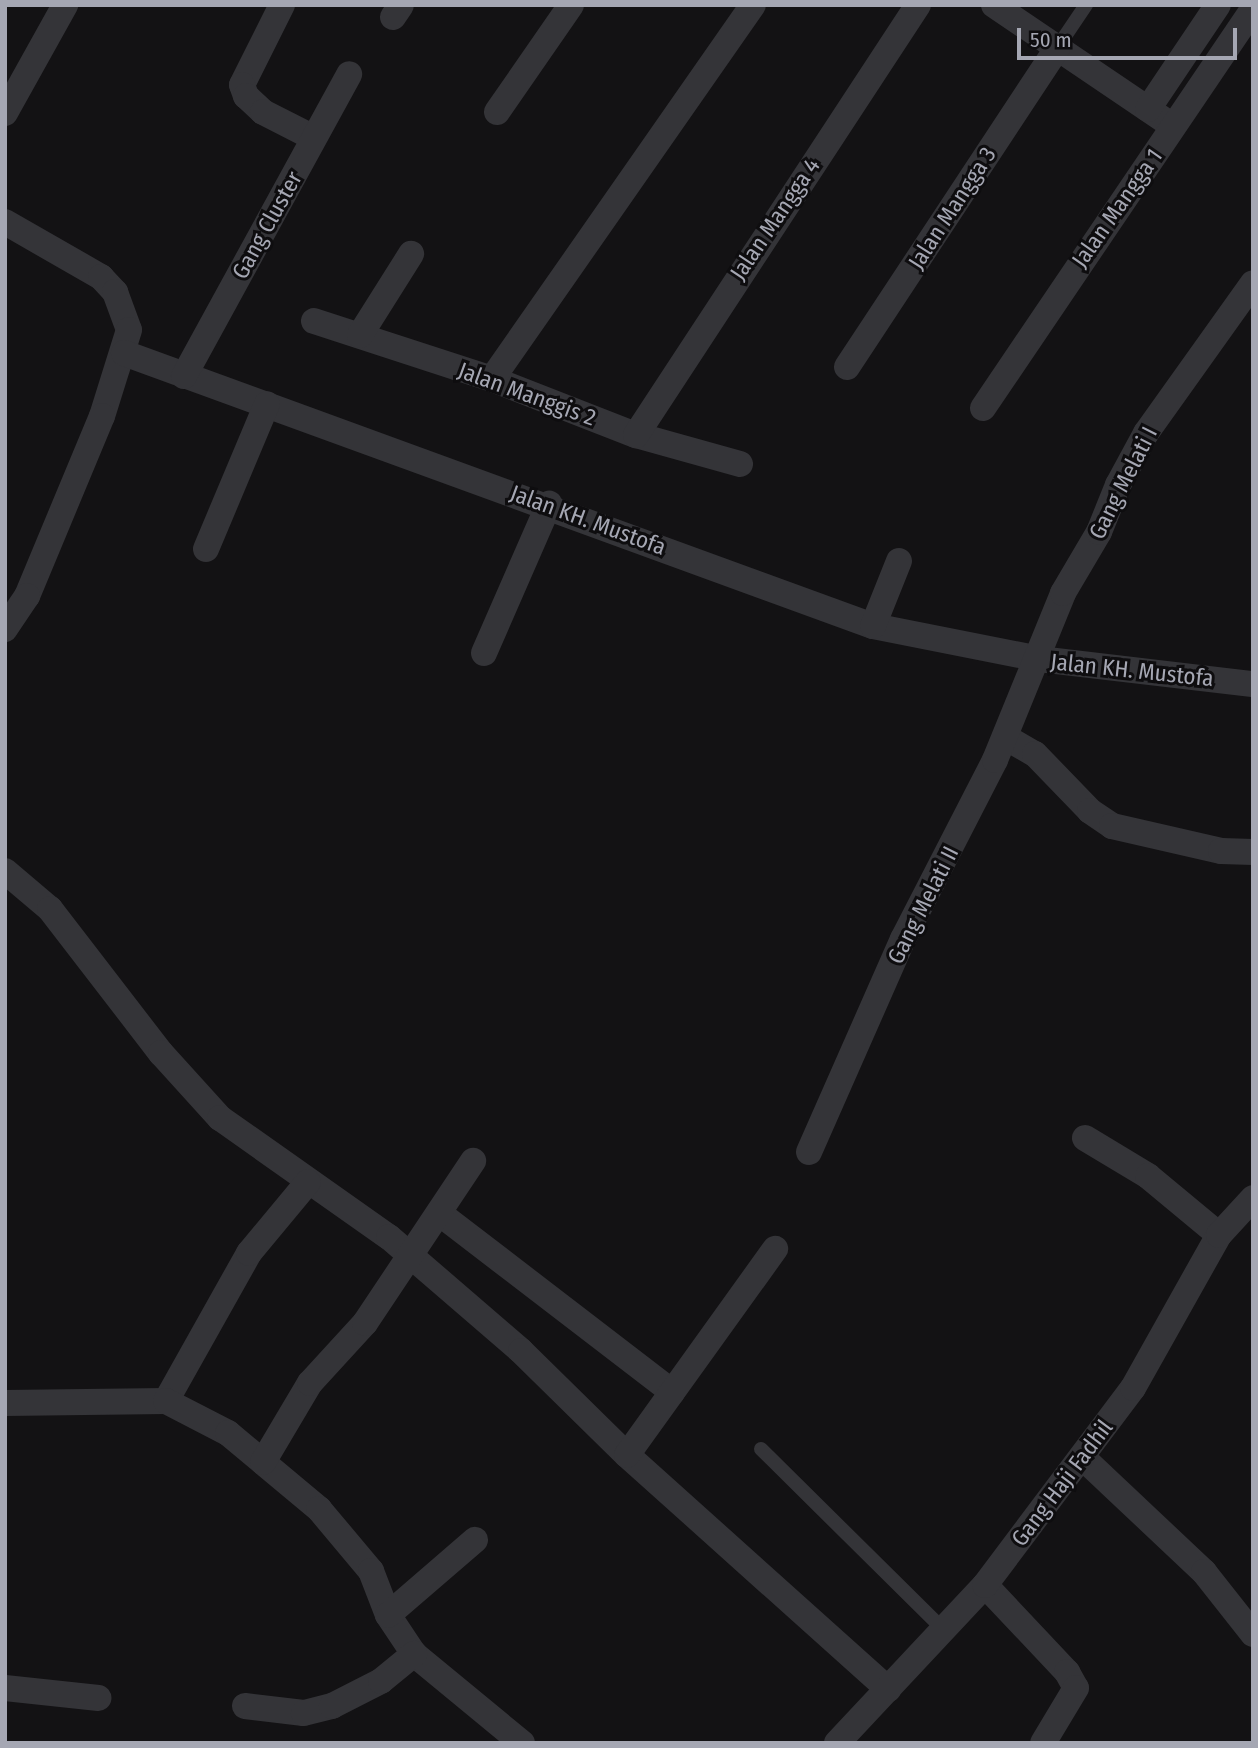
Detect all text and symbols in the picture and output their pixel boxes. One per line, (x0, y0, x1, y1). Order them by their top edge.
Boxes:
scale bar (1020, 14, 1240, 58)
text: 50 m (1030, 27, 1072, 53)
street label: Jalan Mangga 3 (902, 142, 1002, 274)
street label: Jalan Mangga 1 (1066, 143, 1168, 273)
street label: Jalan Mangga 4 (724, 153, 826, 285)
street label: Gang Cluster (226, 166, 308, 284)
street label: Jalan Manggis 2 (454, 356, 600, 432)
street label: Gang Melati I (1083, 422, 1163, 544)
street label: Jalan KH. Mustofa (506, 479, 670, 561)
street label: Jalan KH. Mustofa (1049, 648, 1215, 692)
street label: Gang Melati II (882, 841, 964, 969)
street label: Gang Haji Fadhil (1006, 1414, 1118, 1552)

